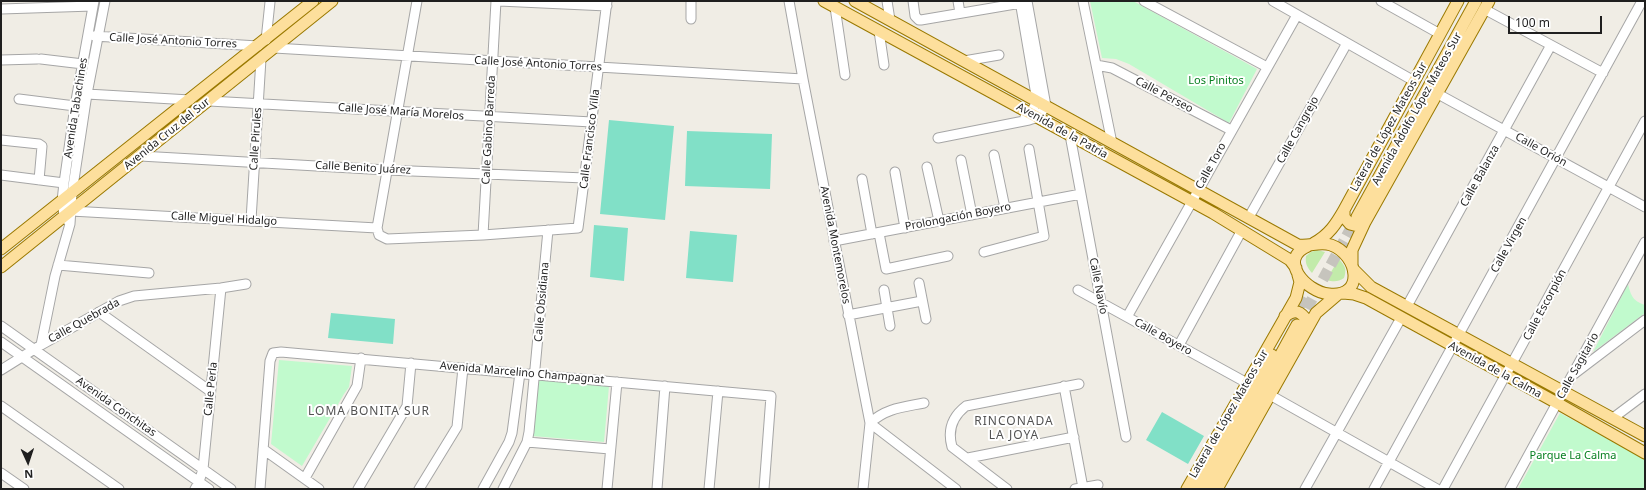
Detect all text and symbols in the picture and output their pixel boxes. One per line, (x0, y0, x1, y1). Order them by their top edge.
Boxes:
scale bar (1510, 8, 1604, 34)
text: 100 m (1515, 14, 1550, 31)
street label: Avenida Adolfo López Mateos Sur (1369, 30, 1465, 188)
street label: Calle José Antonio Torres (109, 31, 237, 51)
street label: Calle José Antonio Torres (474, 54, 602, 74)
street label: Avenida Tabachines (62, 57, 90, 159)
street label: Lateral de López Mateos Sur (1348, 60, 1430, 194)
street label: Calle Perseo (1133, 74, 1195, 116)
park label: Los Pinitos (1188, 74, 1244, 88)
street label: Calle Gabino Barreda (480, 75, 498, 185)
street label: Calle Francisco Villa (577, 88, 603, 190)
street label: Calle Cangrejo (1274, 94, 1322, 166)
street label: Avenida Cruz del Sur (121, 95, 213, 173)
street label: Avenida de la Patria (1014, 100, 1110, 162)
street label: Calle José María Morelos (338, 101, 464, 123)
street label: Calle Pirules (247, 107, 265, 171)
street label: Calle Orión (1513, 130, 1569, 170)
street label: Calle Toro (1193, 141, 1229, 191)
street label: Calle Balanza (1458, 143, 1502, 209)
street label: Calle Benito Juárez (315, 159, 411, 177)
street label: Avenida Montemorelos (817, 185, 853, 305)
street label: Prolongación Boyero (904, 200, 1012, 234)
street label: Calle Miguel Hidalgo (171, 210, 277, 228)
street label: Calle Virgen (1488, 215, 1530, 275)
street label: Calle Navío (1086, 257, 1110, 315)
street label: Calle Obsidiana (532, 262, 552, 342)
street label: Calle Escorpión (1521, 267, 1569, 343)
street label: Calle Quebrada (46, 296, 122, 346)
street label: Calle Boyero (1132, 316, 1194, 358)
street label: Calle Sagitario (1554, 331, 1602, 401)
street label: Avenida de la Calma (1446, 339, 1544, 401)
street label: Lateral de López Mateos Sur (1187, 348, 1271, 480)
street label: Avenida Marcelino Champagnat (439, 359, 605, 387)
street label: Calle Perla (202, 361, 220, 417)
street label: Avenida Conchitas (73, 374, 159, 440)
district label: LOMA BONITA SUR (308, 405, 430, 419)
district label: RINCONADA LA JOYA (974, 415, 1054, 443)
north arrow (8, 442, 48, 482)
park label: Parque La Calma (1530, 449, 1616, 463)
text: N (24, 467, 34, 482)

